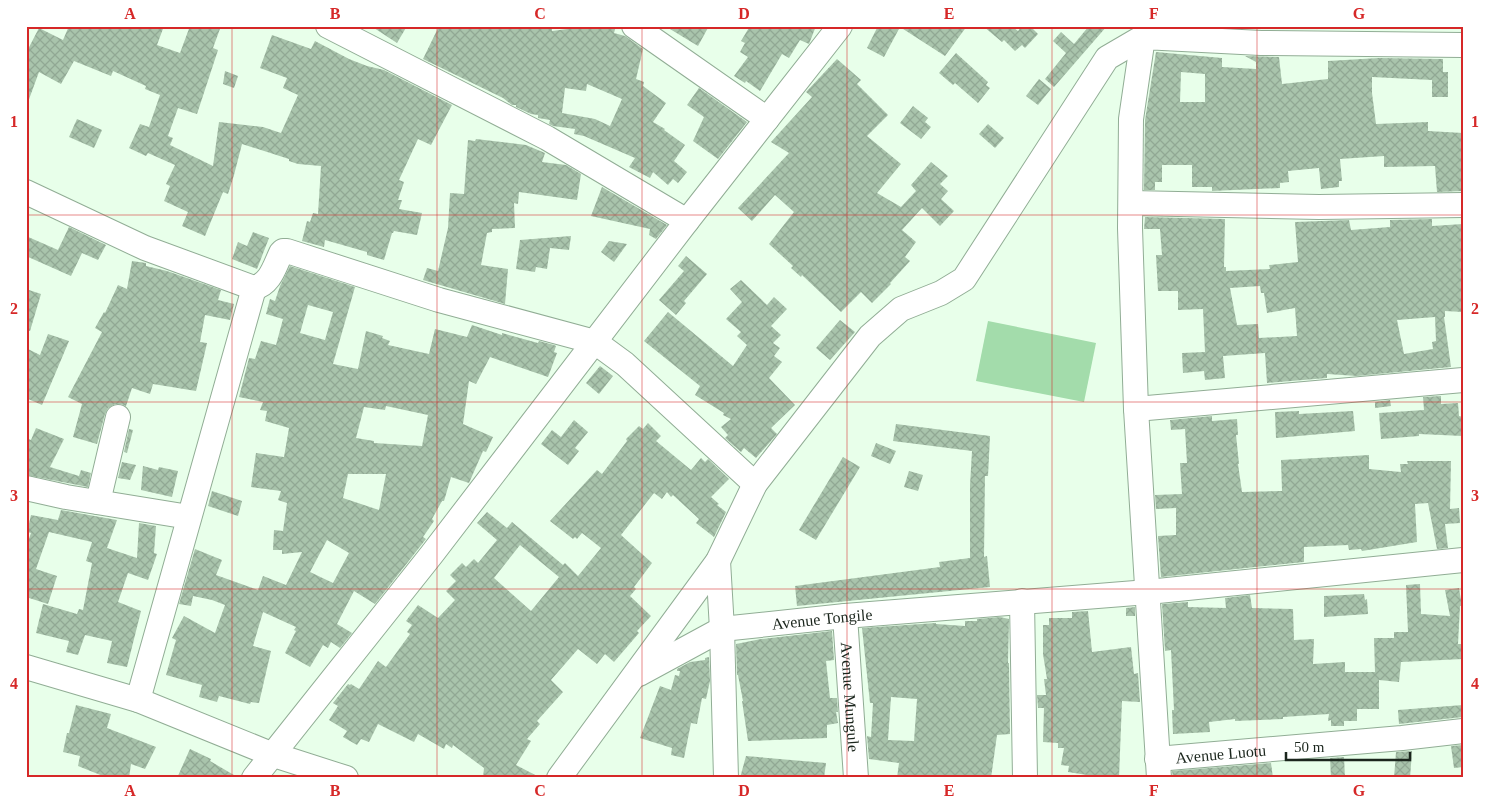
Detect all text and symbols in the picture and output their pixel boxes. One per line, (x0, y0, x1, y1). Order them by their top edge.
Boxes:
text: A (124, 5, 136, 22)
text: B (330, 5, 341, 22)
text: C (534, 5, 546, 22)
text: D (738, 5, 750, 22)
text: E (944, 5, 954, 22)
text: F (1149, 5, 1159, 22)
text: G (1353, 5, 1366, 22)
text: 1 (10, 113, 18, 130)
text: 1 (1471, 113, 1479, 130)
text: 2 (10, 300, 18, 317)
text: 2 (1471, 300, 1479, 317)
text: 3 (10, 487, 18, 504)
text: 3 (1471, 487, 1479, 504)
street label: Avenue Tongile (771, 605, 873, 632)
street label: Avenue Mungule (838, 641, 863, 752)
text: 4 (10, 675, 18, 692)
text: 4 (1471, 675, 1479, 692)
scale bar (1286, 729, 1410, 761)
text: 50 m (1294, 739, 1325, 755)
street label: Avenue Luotu (1175, 741, 1267, 766)
text: A (124, 782, 136, 799)
text: B (330, 782, 341, 799)
text: C (534, 782, 546, 799)
text: D (738, 782, 750, 799)
text: E (944, 782, 954, 799)
text: F (1149, 782, 1159, 799)
text: G (1353, 782, 1366, 799)

